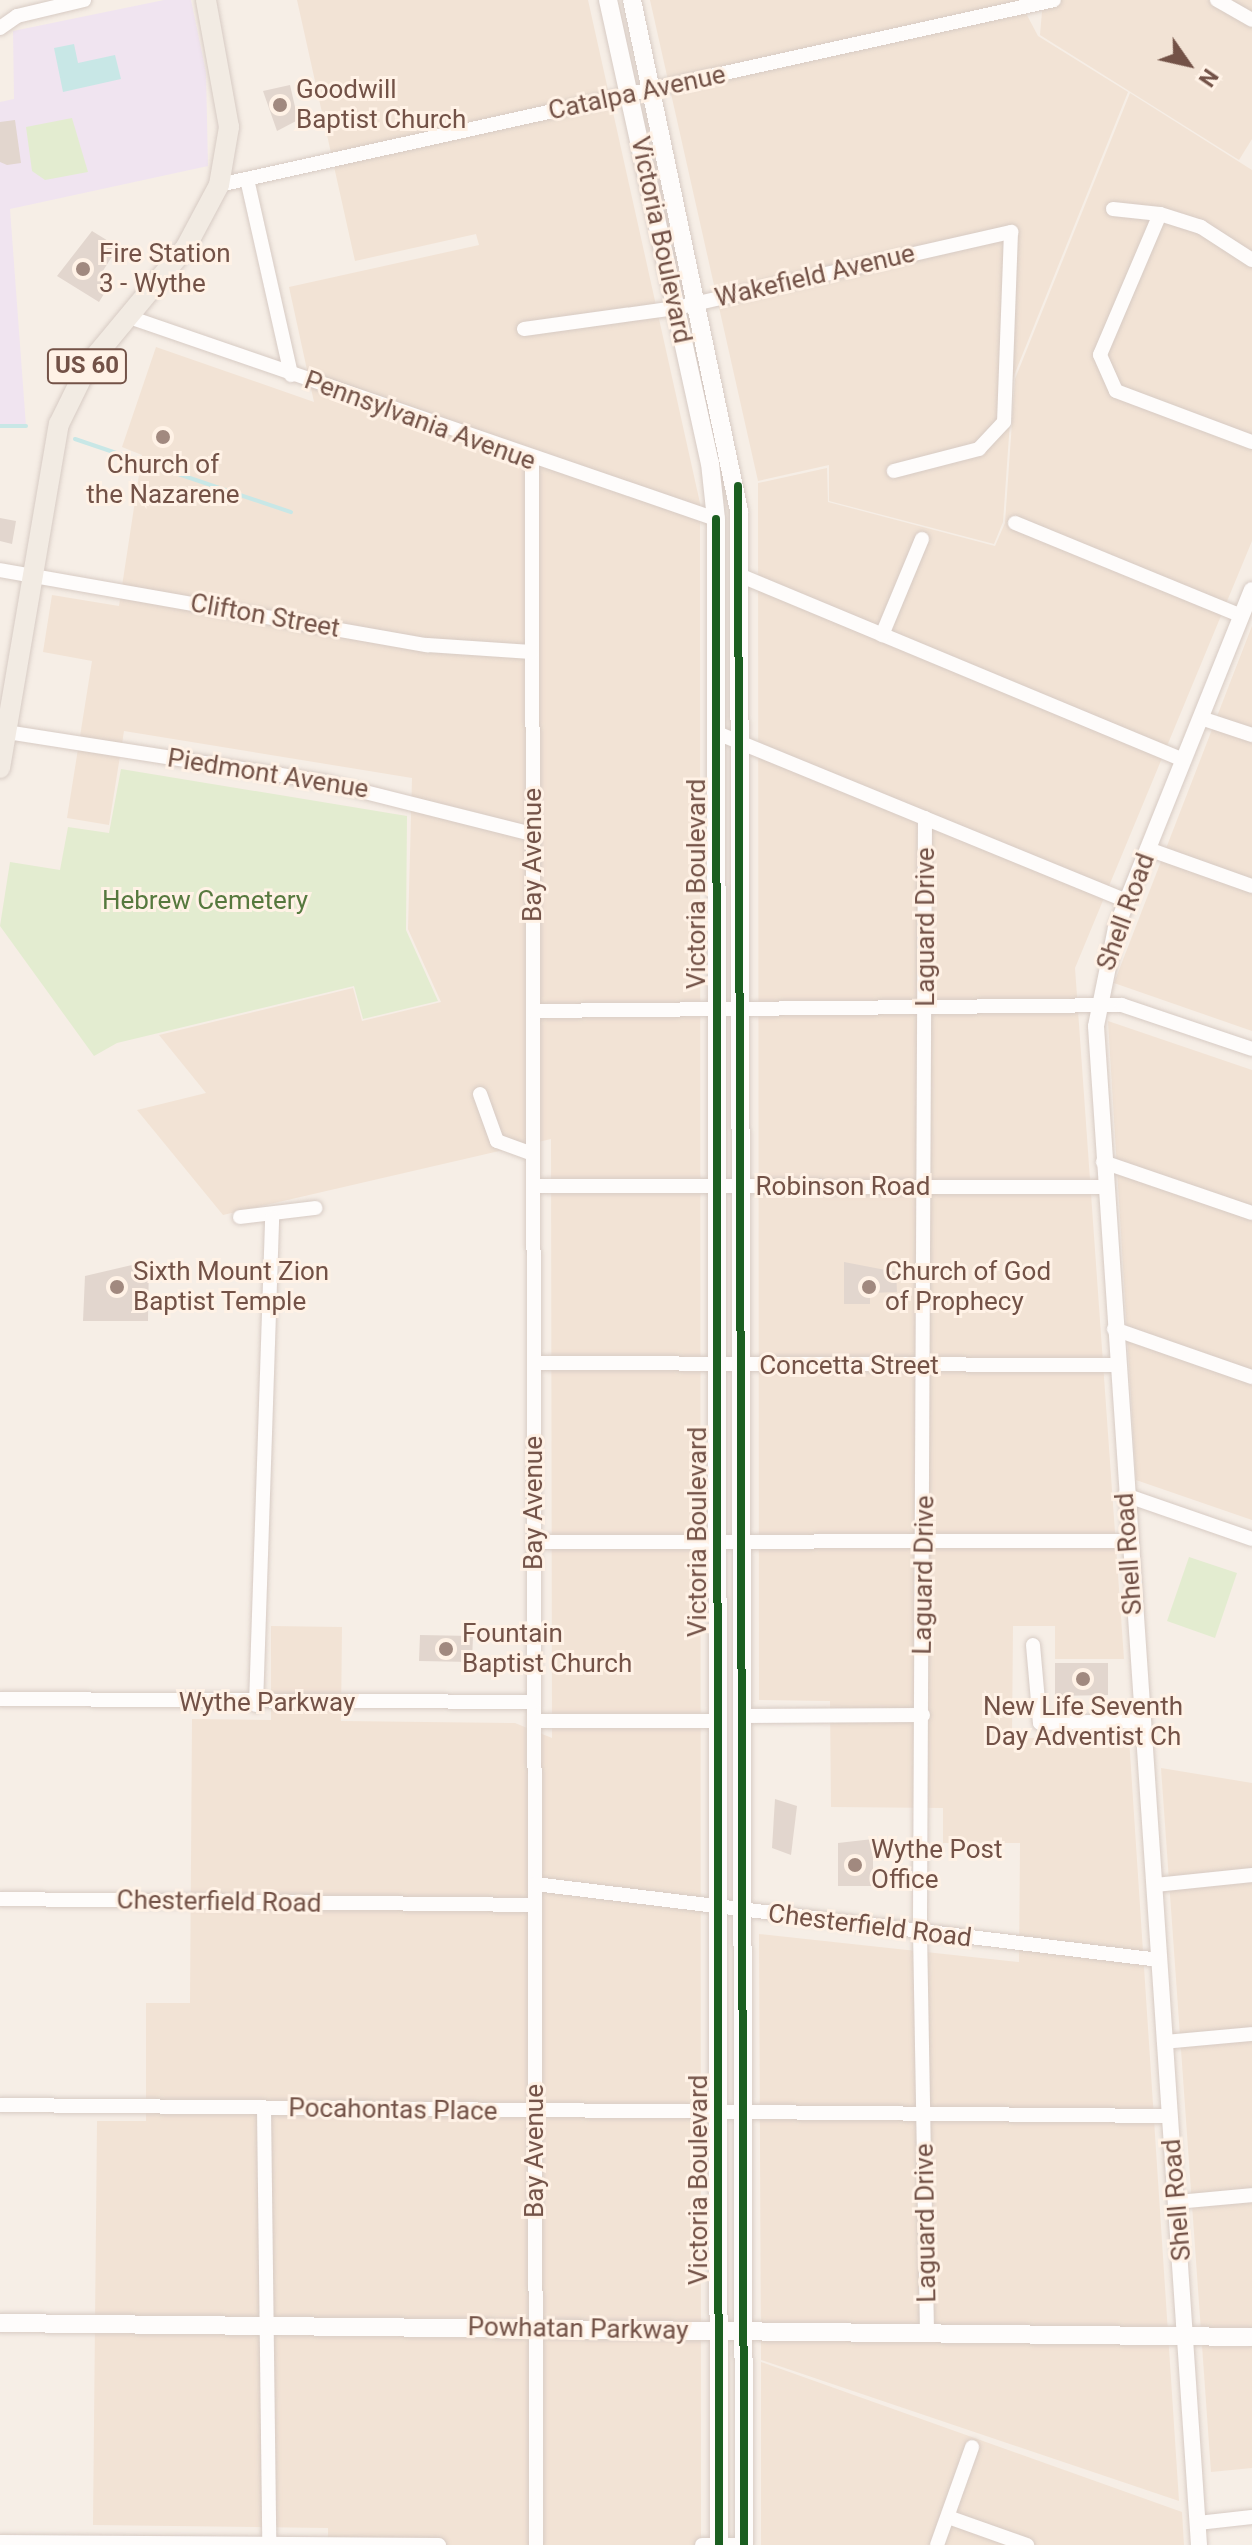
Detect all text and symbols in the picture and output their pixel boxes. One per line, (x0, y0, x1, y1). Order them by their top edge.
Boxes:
north arrow (1148, 24, 1228, 104)
street label: Catalpa Avenue (546, 59, 728, 127)
text: N (1194, 64, 1223, 91)
place label: Goodwill Baptist Church (296, 74, 466, 136)
marker: Goodwill Baptist Church (271, 96, 289, 114)
street label: Victoria Boulevard (624, 134, 698, 346)
place label: Fire Station 3 - Wythe (99, 238, 231, 300)
street label: Wakefield Avenue (712, 238, 918, 314)
marker: Fire Station 3 - Wythe (74, 260, 92, 278)
road number: US 60 (45, 346, 129, 386)
street label: Pennsylvania Avenue (300, 365, 540, 477)
marker: Church of the Nazarene (154, 428, 172, 446)
place label: Church of the Nazarene (86, 449, 240, 510)
street label: Clifton Street (188, 588, 342, 644)
street label: Piedmont Avenue (165, 743, 371, 805)
street label: Victoria Boulevard (681, 779, 713, 989)
street label: Bay Avenue (517, 788, 549, 922)
street label: Laguard Drive (910, 847, 942, 1007)
street label: Shell Road (1090, 849, 1162, 975)
park label: Hebrew Cemetery (102, 885, 308, 917)
street label: Robinson Road (756, 1171, 930, 1203)
place label: Sixth Mount Zion Baptist Temple (133, 1256, 329, 1318)
place label: Church of God of Prophecy (885, 1256, 1051, 1318)
marker: Sixth Mount Zion Baptist Temple (108, 1278, 126, 1296)
marker: Church of God of Prophecy (860, 1278, 878, 1296)
street label: Concetta Street (759, 1350, 939, 1382)
street label: Victoria Boulevard (682, 1427, 714, 1637)
street label: Bay Avenue (518, 1436, 550, 1570)
street label: Shell Road (1109, 1492, 1149, 1616)
street label: Laguard Drive (907, 1495, 941, 1655)
place label: Fountain Baptist Church (462, 1618, 632, 1680)
marker: Fountain Baptist Church (437, 1640, 455, 1658)
marker: New Life Seventh Day Adventist Ch (1074, 1670, 1092, 1688)
street label: Wythe Parkway (179, 1687, 355, 1719)
place label: New Life Seventh Day Adventist Ch (983, 1691, 1183, 1752)
place label: Wythe Post Office (871, 1834, 1002, 1896)
marker: Wythe Post Office (846, 1856, 864, 1874)
street label: Chesterfield Road (116, 1885, 322, 1919)
street label: Chesterfield Road (766, 1898, 974, 1954)
street label: Victoria Boulevard (683, 2075, 715, 2285)
street label: Bay Avenue (519, 2084, 551, 2218)
street label: Pocahontas Place (288, 2093, 498, 2127)
street label: Shell Road (1156, 2138, 1198, 2262)
street label: Laguard Drive (909, 2143, 943, 2303)
street label: Powhatan Parkway (467, 2311, 689, 2347)

